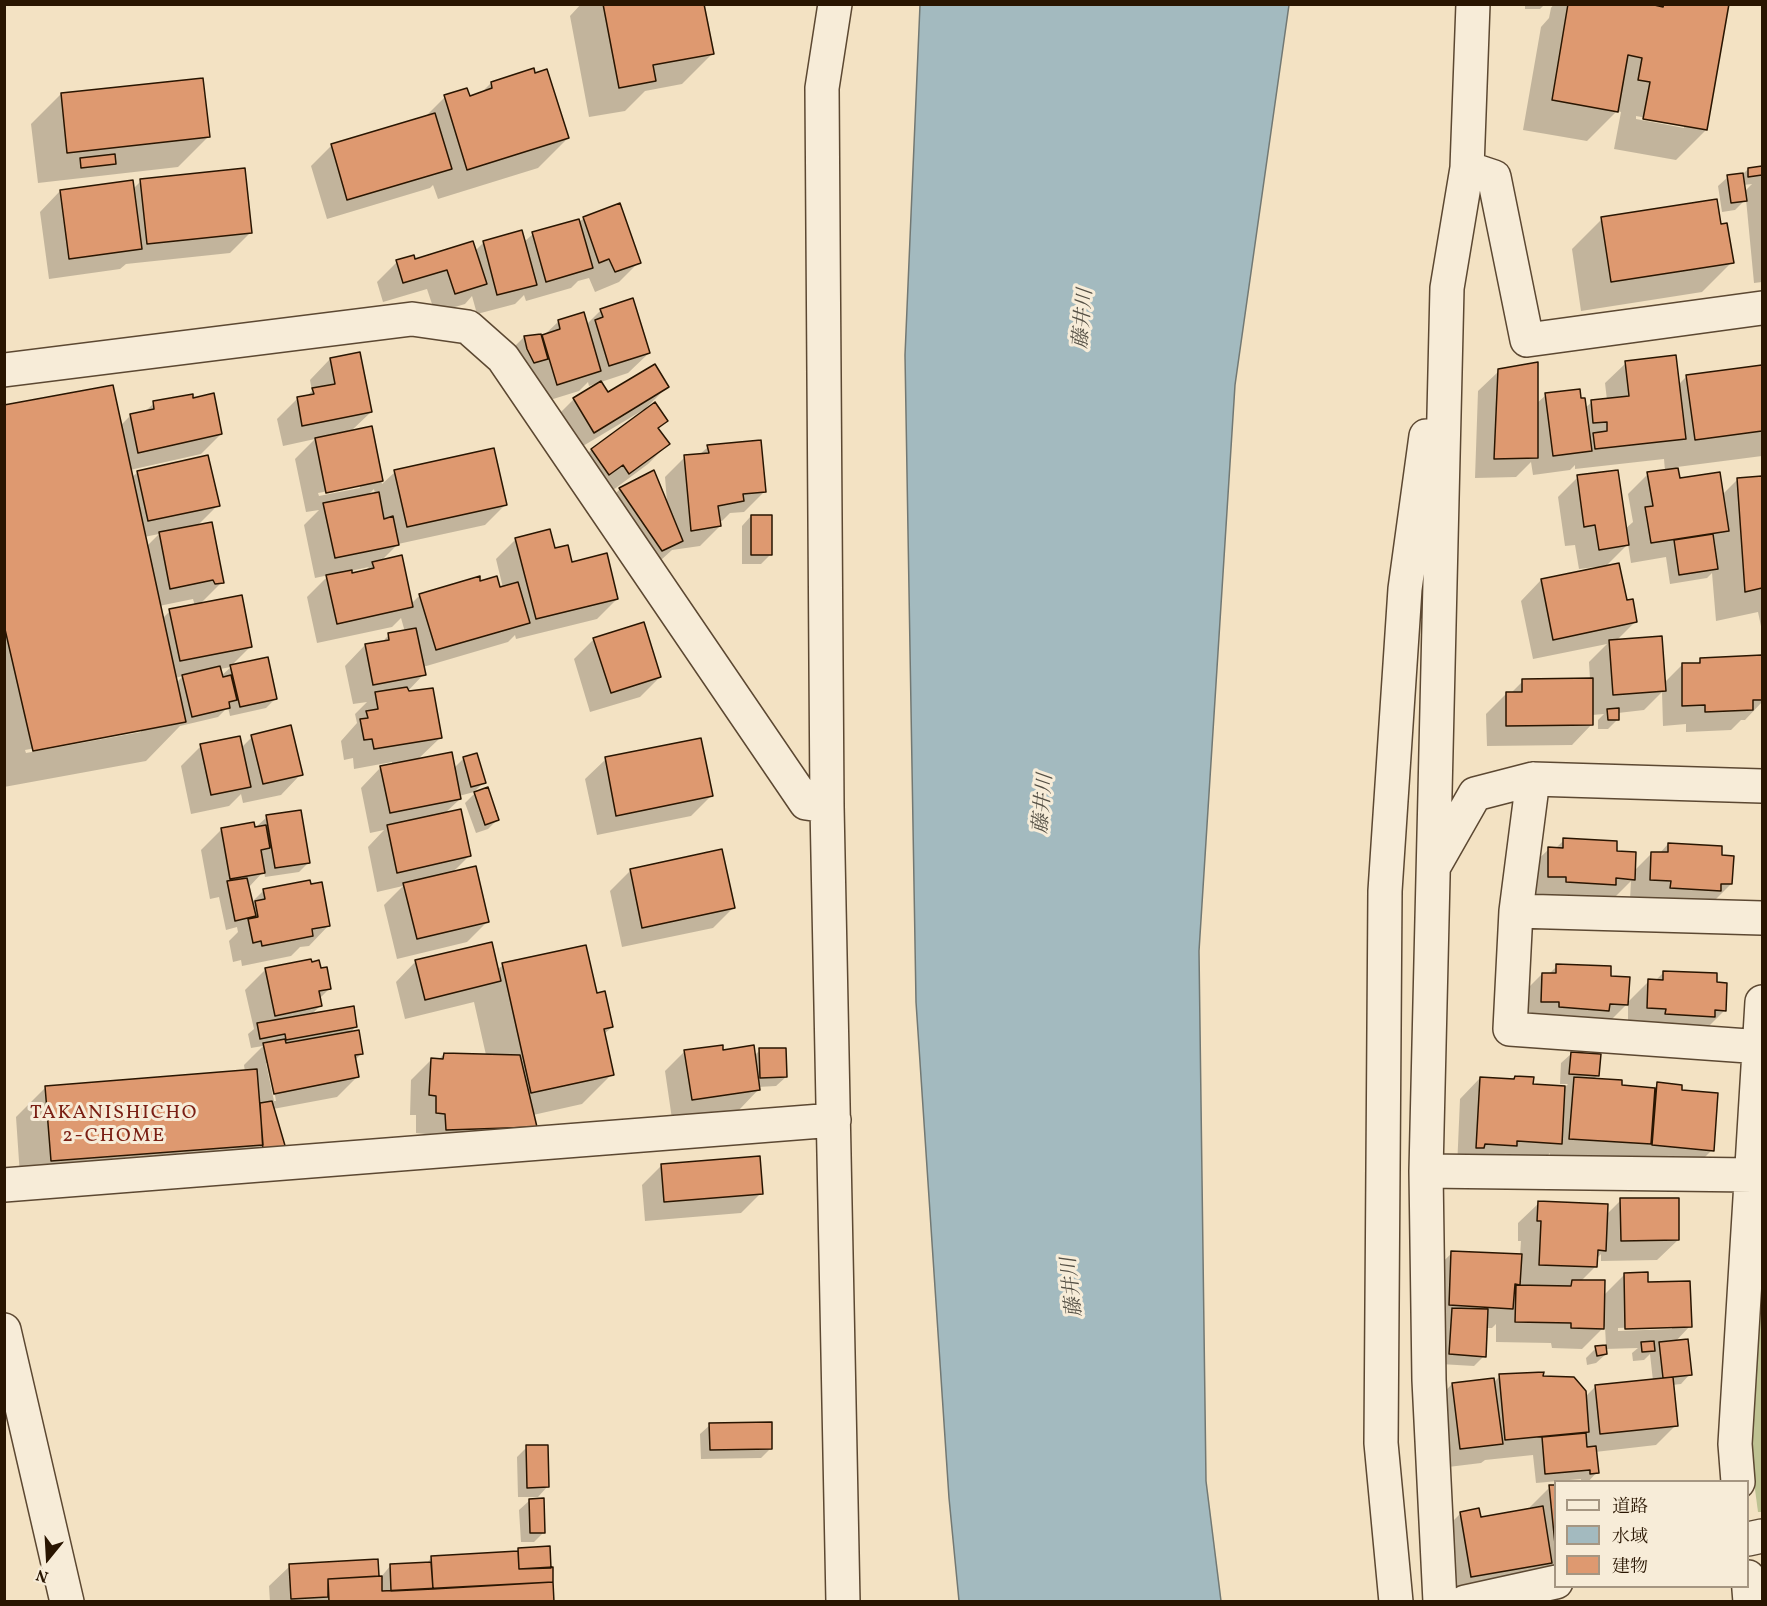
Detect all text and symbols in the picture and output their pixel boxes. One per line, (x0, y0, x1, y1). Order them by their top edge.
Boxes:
water label: 藤井川 (1070, 288, 1100, 350)
water label: 藤井川 (1030, 773, 1060, 835)
district label: TAKANISHICHO 2-CHOME (30, 1102, 198, 1149)
water label: 藤井川 (1059, 1256, 1089, 1318)
legend (1554, 1480, 1749, 1588)
text: 道路 (1612, 1495, 1648, 1520)
text: 水域 (1612, 1525, 1648, 1550)
north arrow (18, 1528, 78, 1588)
text: 建物 (1612, 1555, 1648, 1580)
text: N (34, 1563, 51, 1587)

